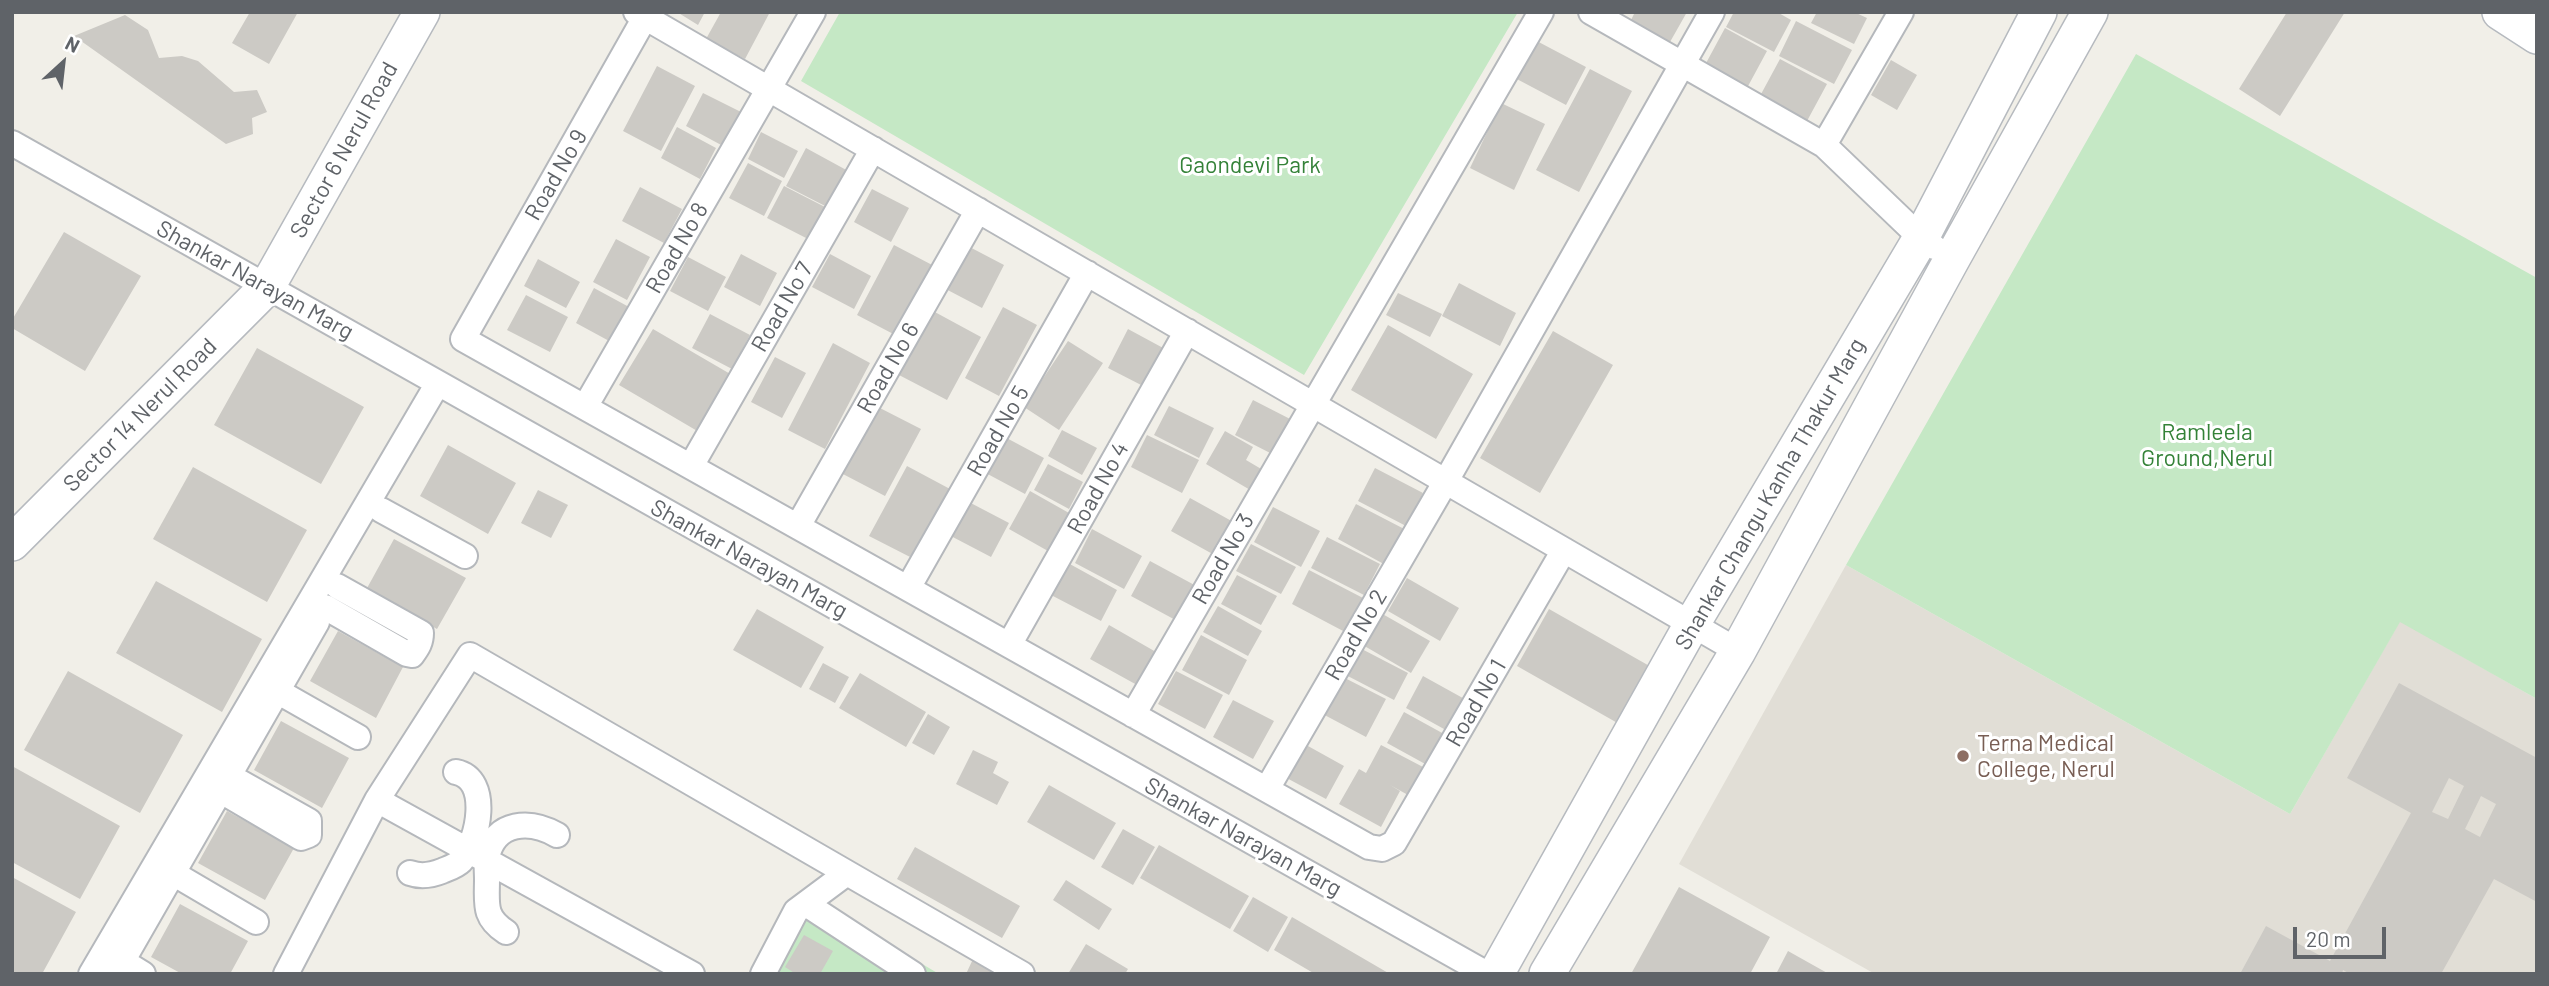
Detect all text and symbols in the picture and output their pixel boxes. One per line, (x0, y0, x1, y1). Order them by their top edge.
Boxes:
north arrow (28, 28, 98, 98)
text: N (62, 31, 84, 57)
street label: Sector 6 Nerul Road (284, 57, 404, 243)
street label: Road No 9 (519, 125, 593, 225)
park label: Gaondevi Park (1179, 151, 1321, 179)
street label: Road No 8 (640, 198, 714, 298)
street label: Shankar Narayan Marg (152, 214, 358, 346)
street label: Road No 7 (745, 257, 819, 357)
street label: Road No 6 (851, 318, 925, 418)
street label: Sector 14 Nerul Road (57, 332, 223, 498)
street label: Shankar Changu Kanha Thakur Marg (1669, 333, 1871, 655)
street label: Road No 5 (961, 381, 1035, 481)
park label: Ramleela Ground,Nerul (2141, 418, 2273, 472)
street label: Road No 4 (1061, 437, 1135, 539)
street label: Shankar Narayan Marg (646, 493, 852, 625)
street label: Road No 3 (1186, 509, 1260, 609)
street label: Road No 2 (1319, 585, 1393, 685)
street label: Road No 1 (1440, 654, 1512, 752)
place label: Terna Medical College, Nerul (1977, 729, 2115, 783)
marker: Terna Medical College, Nerul (1955, 748, 1971, 764)
street label: Shankar Narayan Marg (1140, 771, 1346, 903)
scale bar (2297, 912, 2390, 956)
text: 20 m (2306, 926, 2351, 951)

